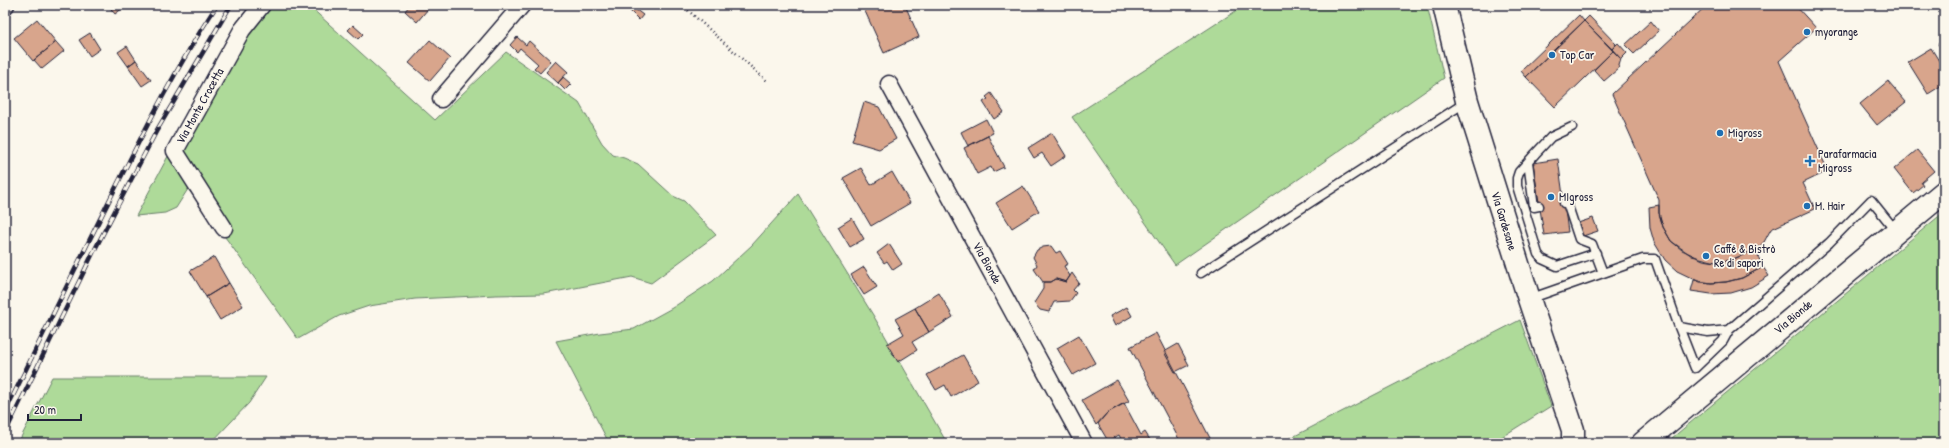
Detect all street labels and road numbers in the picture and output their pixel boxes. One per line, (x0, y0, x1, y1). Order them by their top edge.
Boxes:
street label: Via Monte Crocetta (172, 64, 228, 147)
street label: Via Gardesane (1487, 189, 1522, 253)
street label: Via Bionde (969, 239, 1006, 287)
street label: Via Bionde (1770, 295, 1816, 338)

